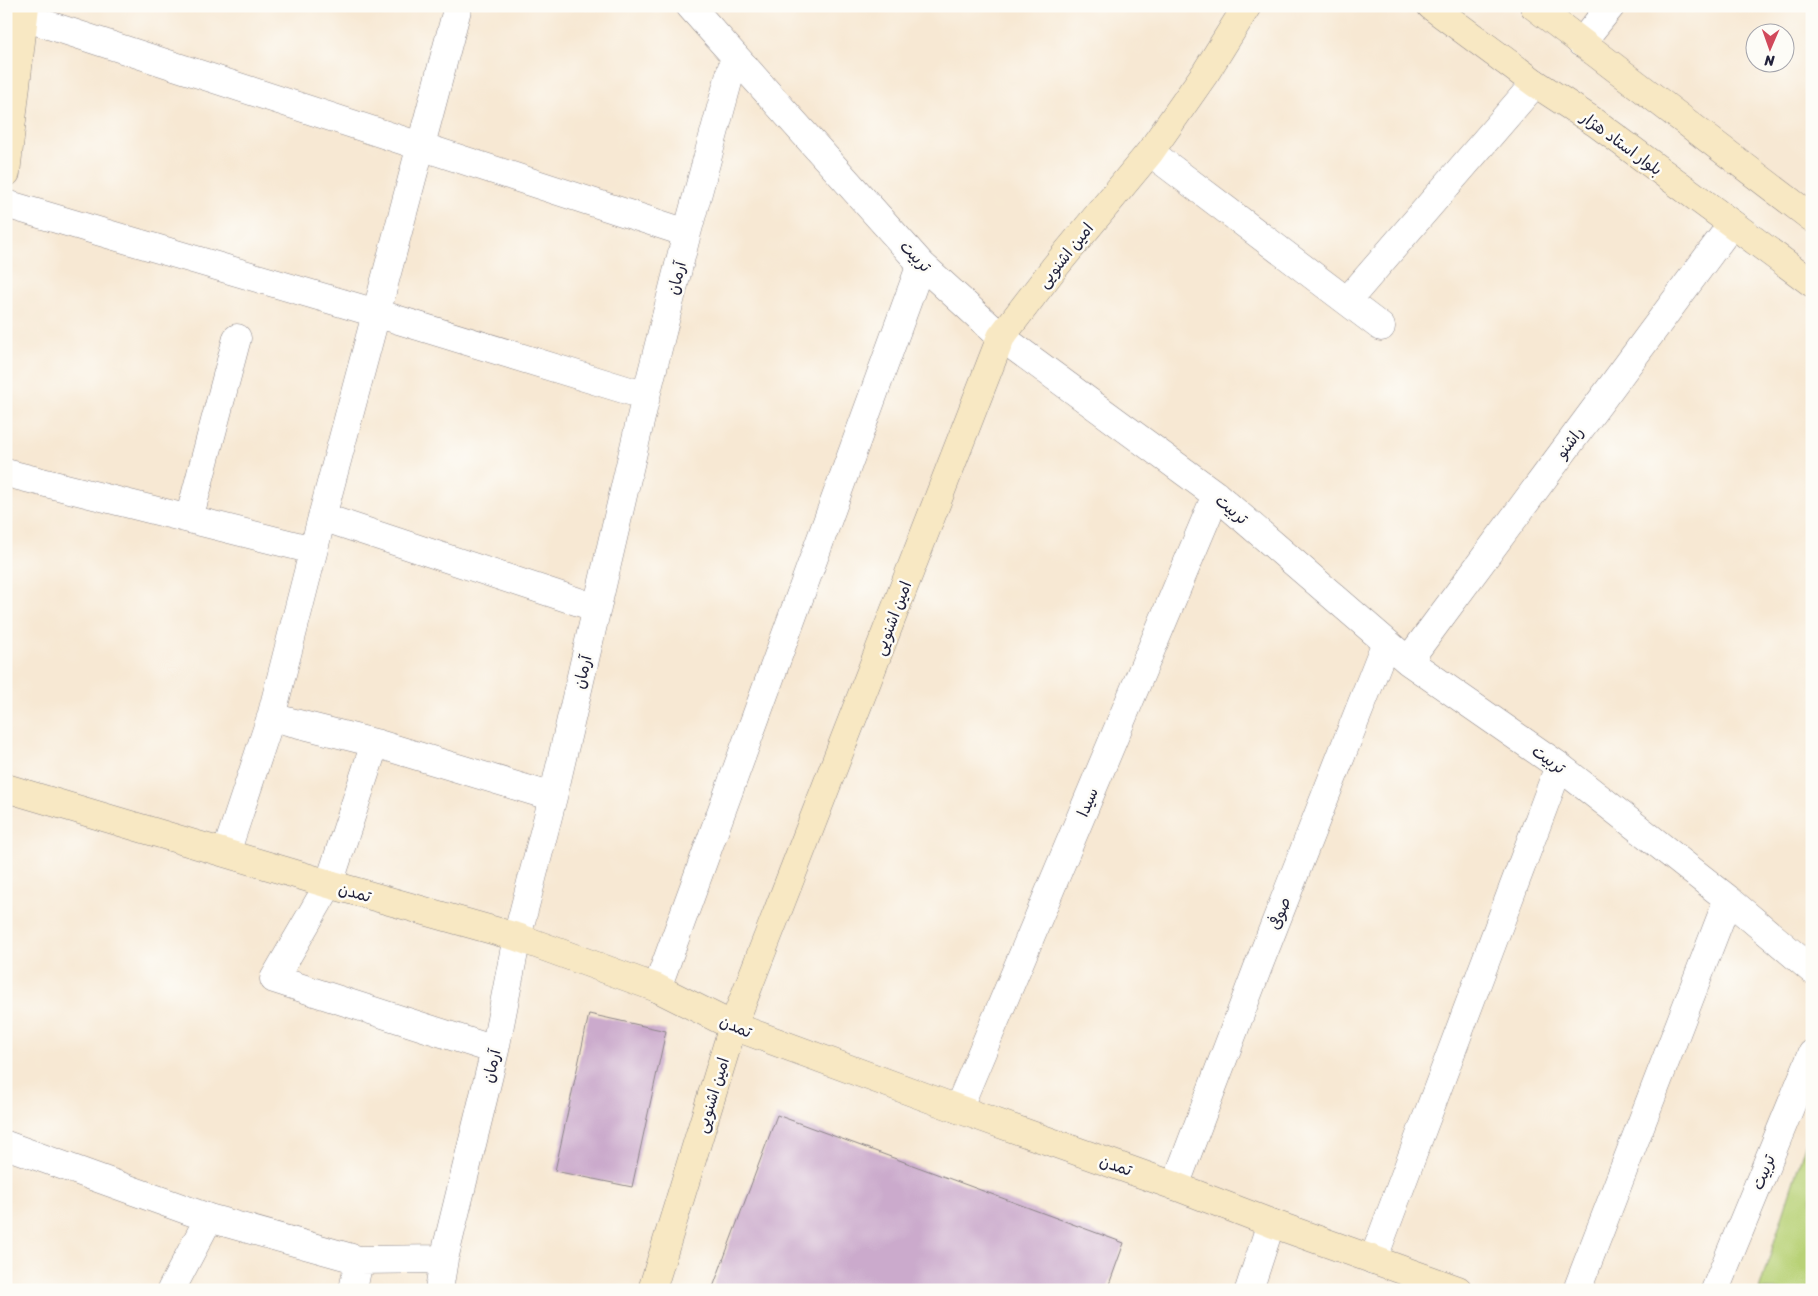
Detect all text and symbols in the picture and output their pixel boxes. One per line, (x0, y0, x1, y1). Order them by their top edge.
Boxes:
north arrow (1746, 22, 1796, 72)
text: N (1764, 48, 1776, 73)
street label: بلوار استاد هژار (1574, 103, 1669, 183)
street label: امین اشنویی (1030, 216, 1101, 295)
street label: تربیت (893, 233, 939, 280)
street label: آرمان (658, 257, 695, 298)
street label: راشنو (1547, 420, 1591, 466)
street label: تربیت (1208, 487, 1255, 532)
street label: امین اشنویی (865, 577, 920, 660)
street label: آرمان (565, 651, 601, 692)
street label: تربیت (1525, 737, 1572, 782)
street label: سیدا (1068, 783, 1107, 822)
street label: تمدن (335, 874, 375, 911)
street label: صوفی (1260, 892, 1299, 934)
street label: تمدن (715, 1007, 757, 1046)
street label: آرمان (474, 1045, 510, 1086)
street label: امین اشنویی (687, 1054, 738, 1137)
street label: تمدن (1096, 1146, 1136, 1185)
street label: تربیت (1743, 1150, 1784, 1194)

